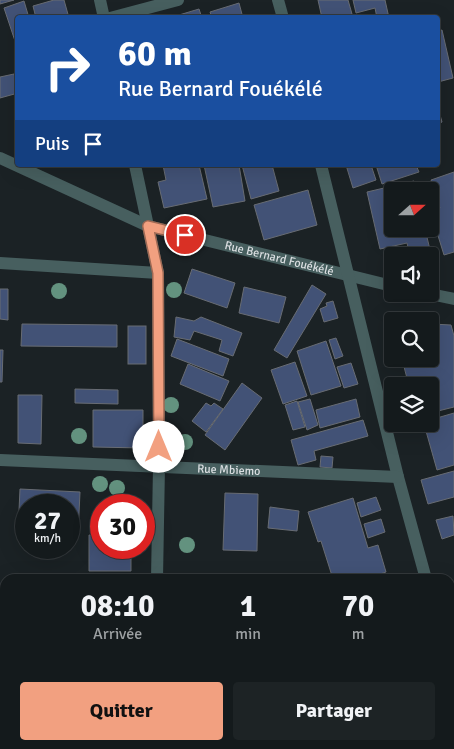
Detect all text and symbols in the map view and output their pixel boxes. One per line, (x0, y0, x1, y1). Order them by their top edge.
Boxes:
text: 60 m (118, 32, 192, 75)
icon: right (35, 35, 100, 100)
text: Rue Bernard Fouékélé (118, 75, 323, 102)
icon: arrive (79, 130, 107, 158)
text: Puis (35, 132, 69, 156)
north arrow (384, 182, 439, 238)
map controls (384, 182, 439, 432)
pin (164, 214, 206, 256)
icon: arrive (171, 221, 199, 249)
street label: Rue Bernard Fouékélé (223, 238, 335, 279)
button: sound (384, 247, 439, 302)
button: search (384, 312, 439, 367)
button: layers (384, 377, 439, 432)
position arrow (132, 420, 184, 472)
street label: Rue Mbiemo (197, 461, 261, 479)
speed limit sign: 30 (90, 494, 155, 559)
text: 27 (34, 505, 61, 536)
text: km/h (34, 531, 61, 546)
text: 08:10 (81, 588, 154, 625)
text: 1 (240, 588, 256, 625)
text: 70 (342, 588, 374, 625)
text: Arrivée (93, 624, 142, 644)
text: min (235, 624, 261, 644)
text: m (352, 624, 364, 644)
button: Quitter (20, 682, 223, 740)
button: Partager (233, 682, 435, 740)

